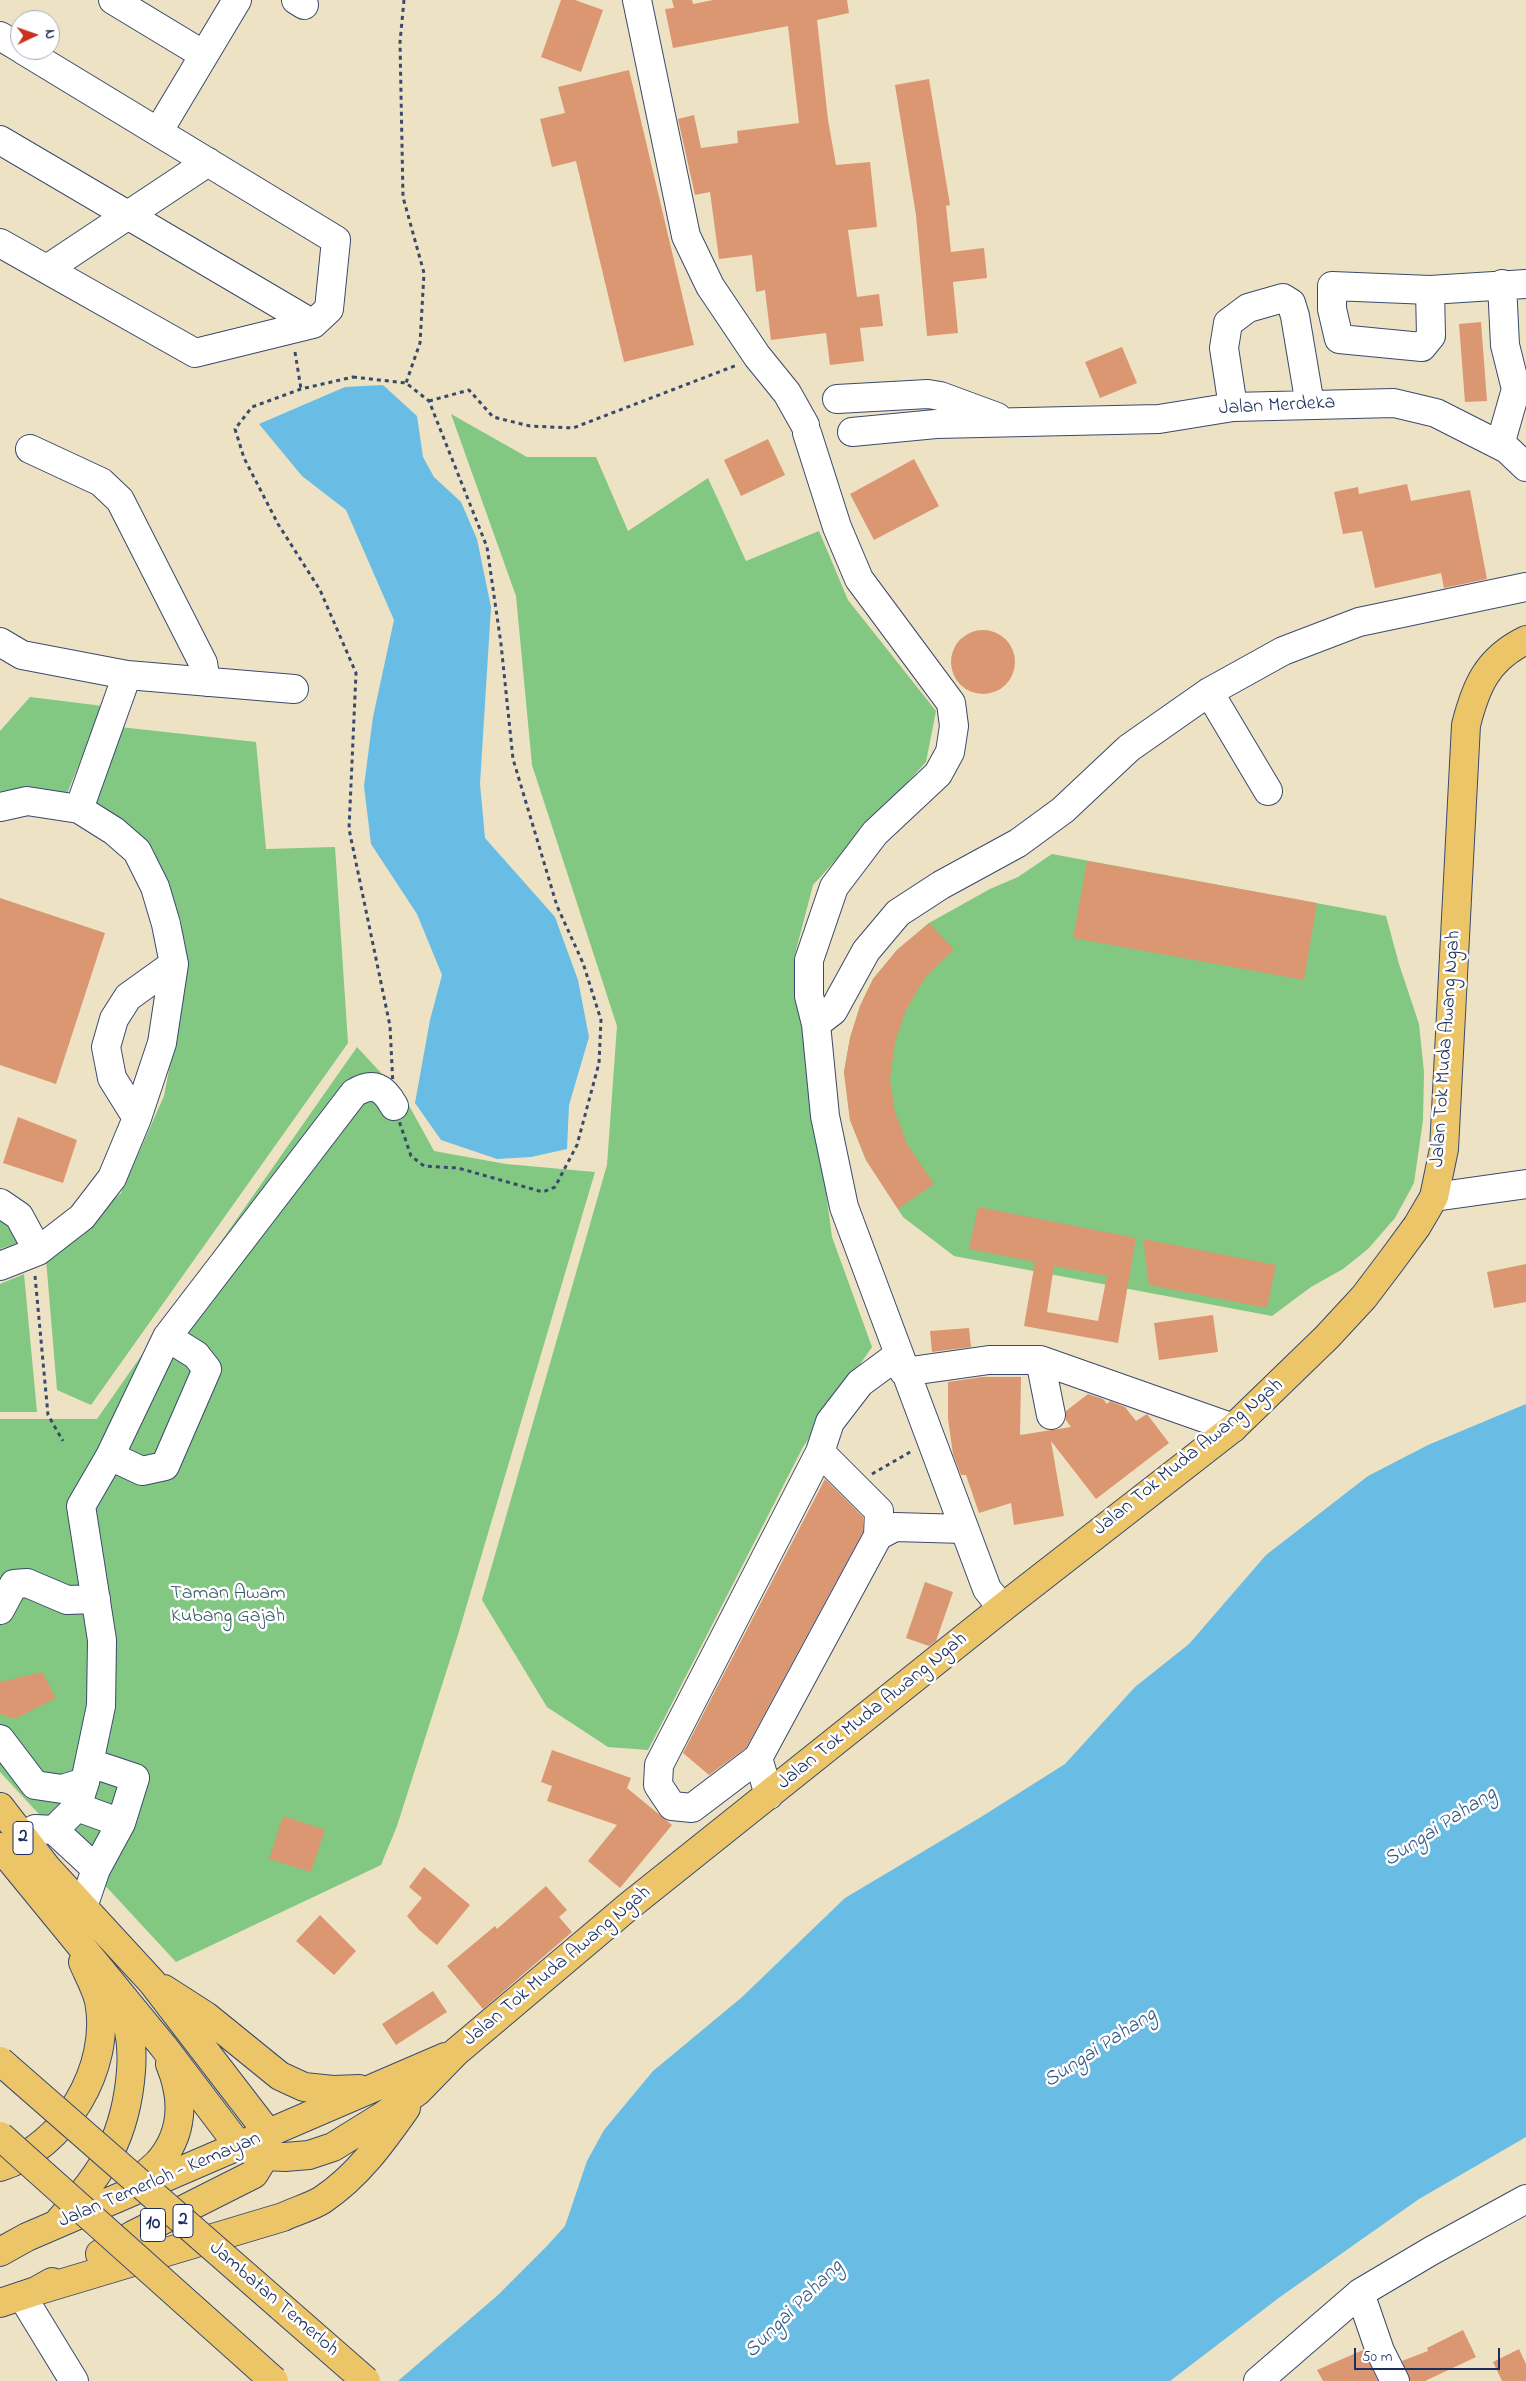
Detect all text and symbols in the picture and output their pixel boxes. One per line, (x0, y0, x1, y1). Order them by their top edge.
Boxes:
north arrow (10, 10, 60, 60)
text: N (39, 29, 60, 40)
street label: Jalan Merdeka (1218, 392, 1336, 422)
street label: Jalan Tok Muda Awang Ngah (1427, 930, 1467, 1168)
street label: Jalan Tok Muda Awang Ngah (1089, 1374, 1289, 1542)
park label: Taman Awam Kubang Gajah (170, 1583, 286, 1630)
street label: Jalan Tok Muda Awang Ngah (773, 1628, 973, 1796)
water label: Sungai Pahang (1380, 1782, 1502, 1874)
road number: 2 (13, 1822, 33, 1855)
street label: Jalan Tok Muda Awang Ngah (459, 1882, 657, 2052)
water label: Sungai Pahang (1040, 2003, 1162, 2095)
street label: Jalan Temerloh - Kemayan (55, 2127, 265, 2235)
road number: 2 (173, 2204, 193, 2238)
road number: 10 (140, 2208, 166, 2242)
street label: Jambatan Temerloh (203, 2237, 343, 2363)
water label: Sungai Pahang (740, 2255, 850, 2365)
scale bar (1356, 2338, 1502, 2370)
text: 50 m (1362, 2346, 1392, 2368)

